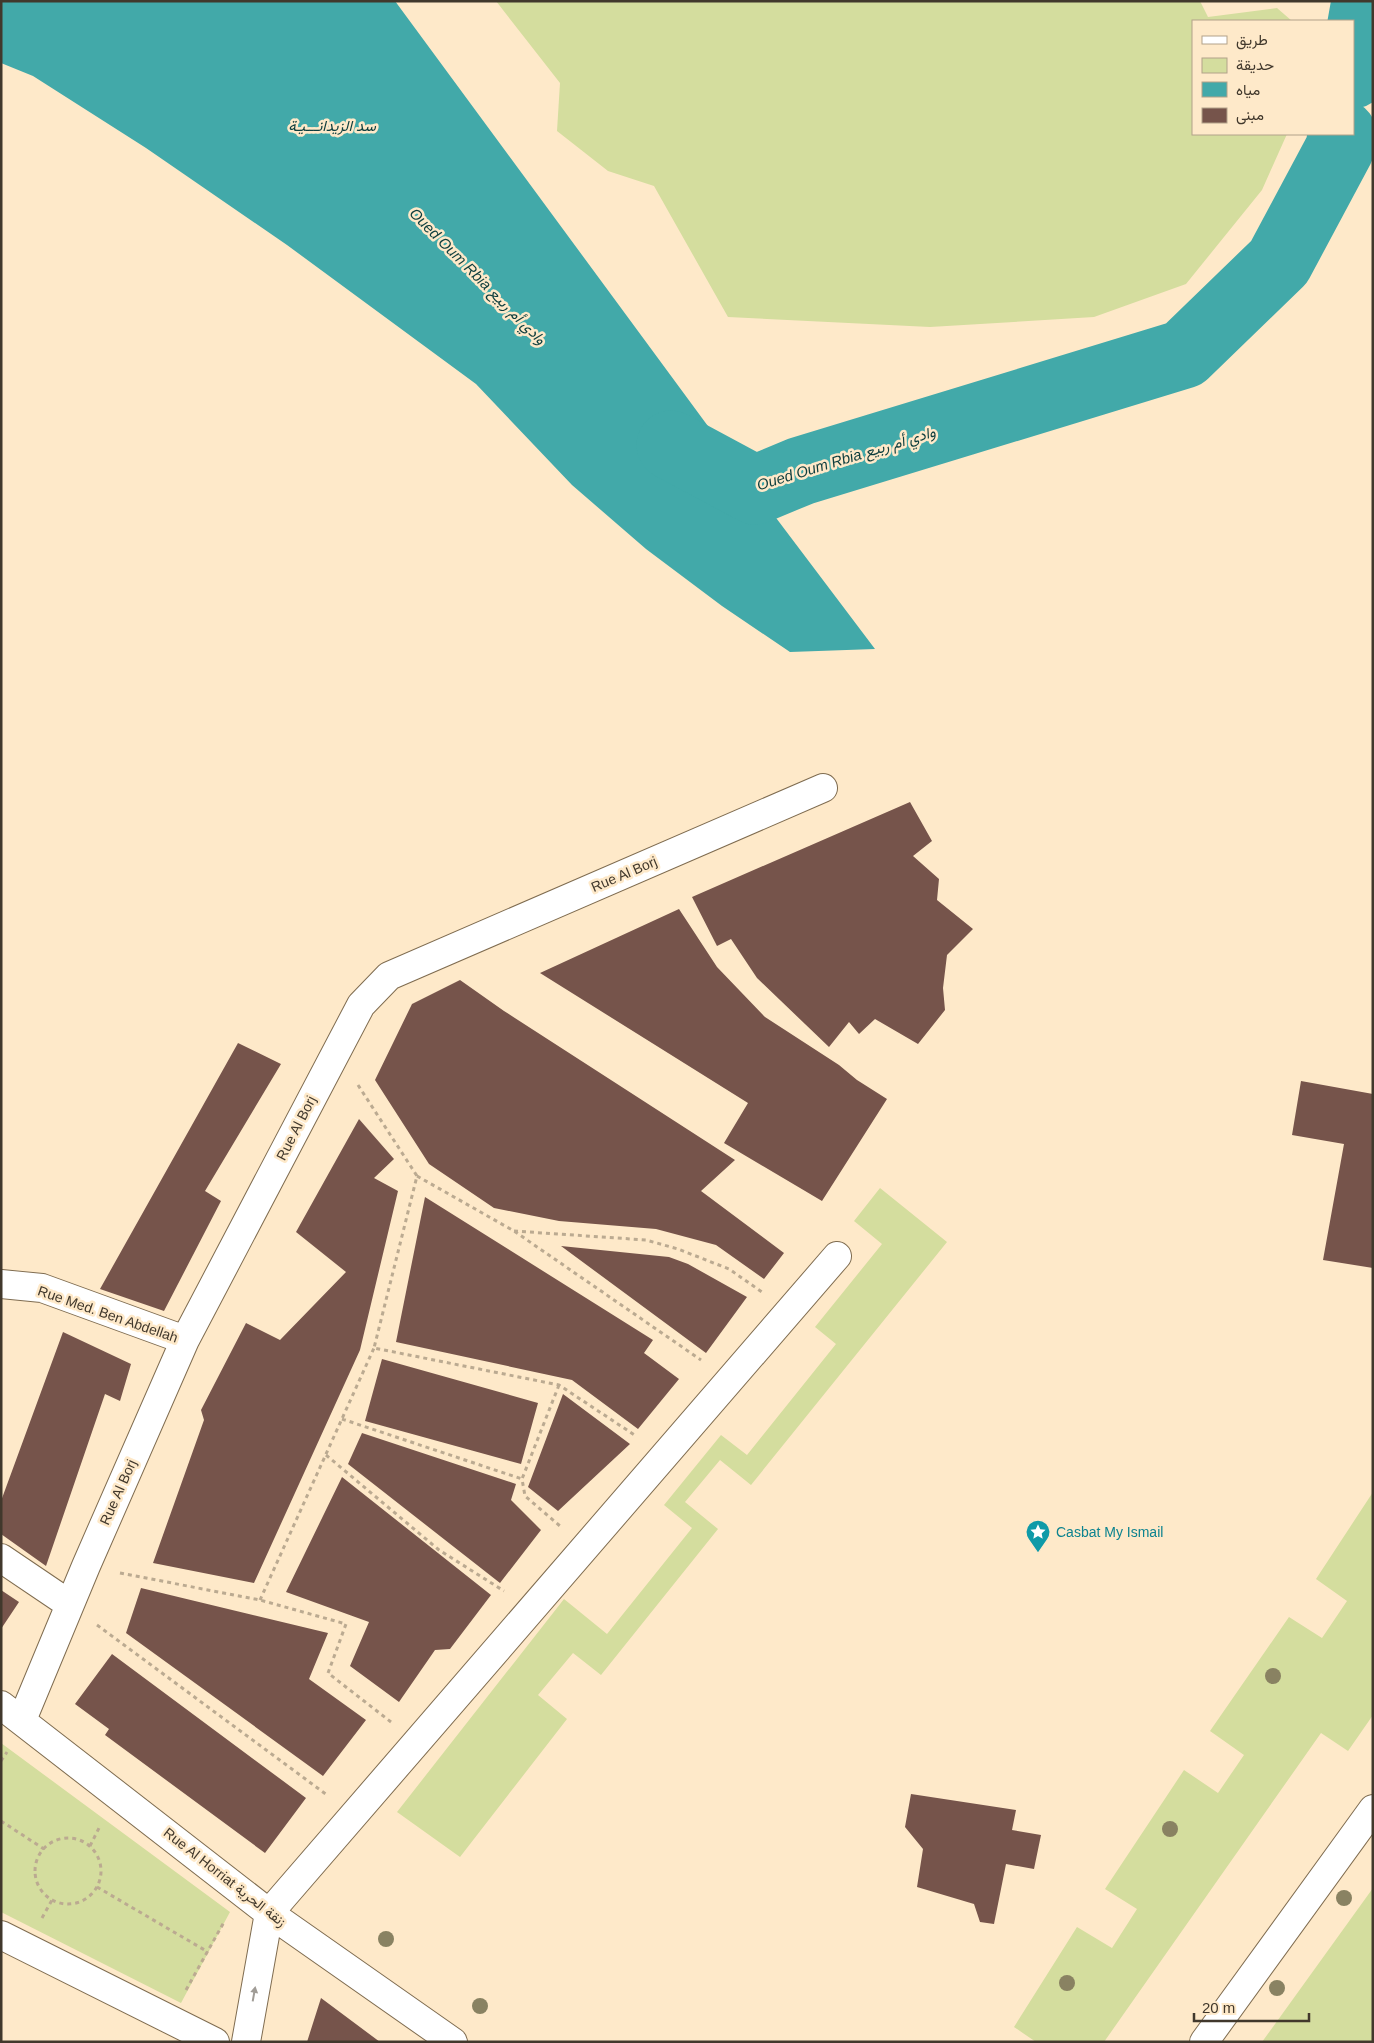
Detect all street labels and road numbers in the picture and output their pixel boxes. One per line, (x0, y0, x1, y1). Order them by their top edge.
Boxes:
street label: Rue Al Borj (589, 853, 659, 895)
street label: Rue Al Borj (273, 1093, 319, 1163)
street label: Rue Med. Ben Abdellah (36, 1282, 180, 1346)
street label: Rue Al Borj (96, 1457, 140, 1527)
street label: Rue Al Horriat زنقة الحرية (160, 1824, 290, 1931)

